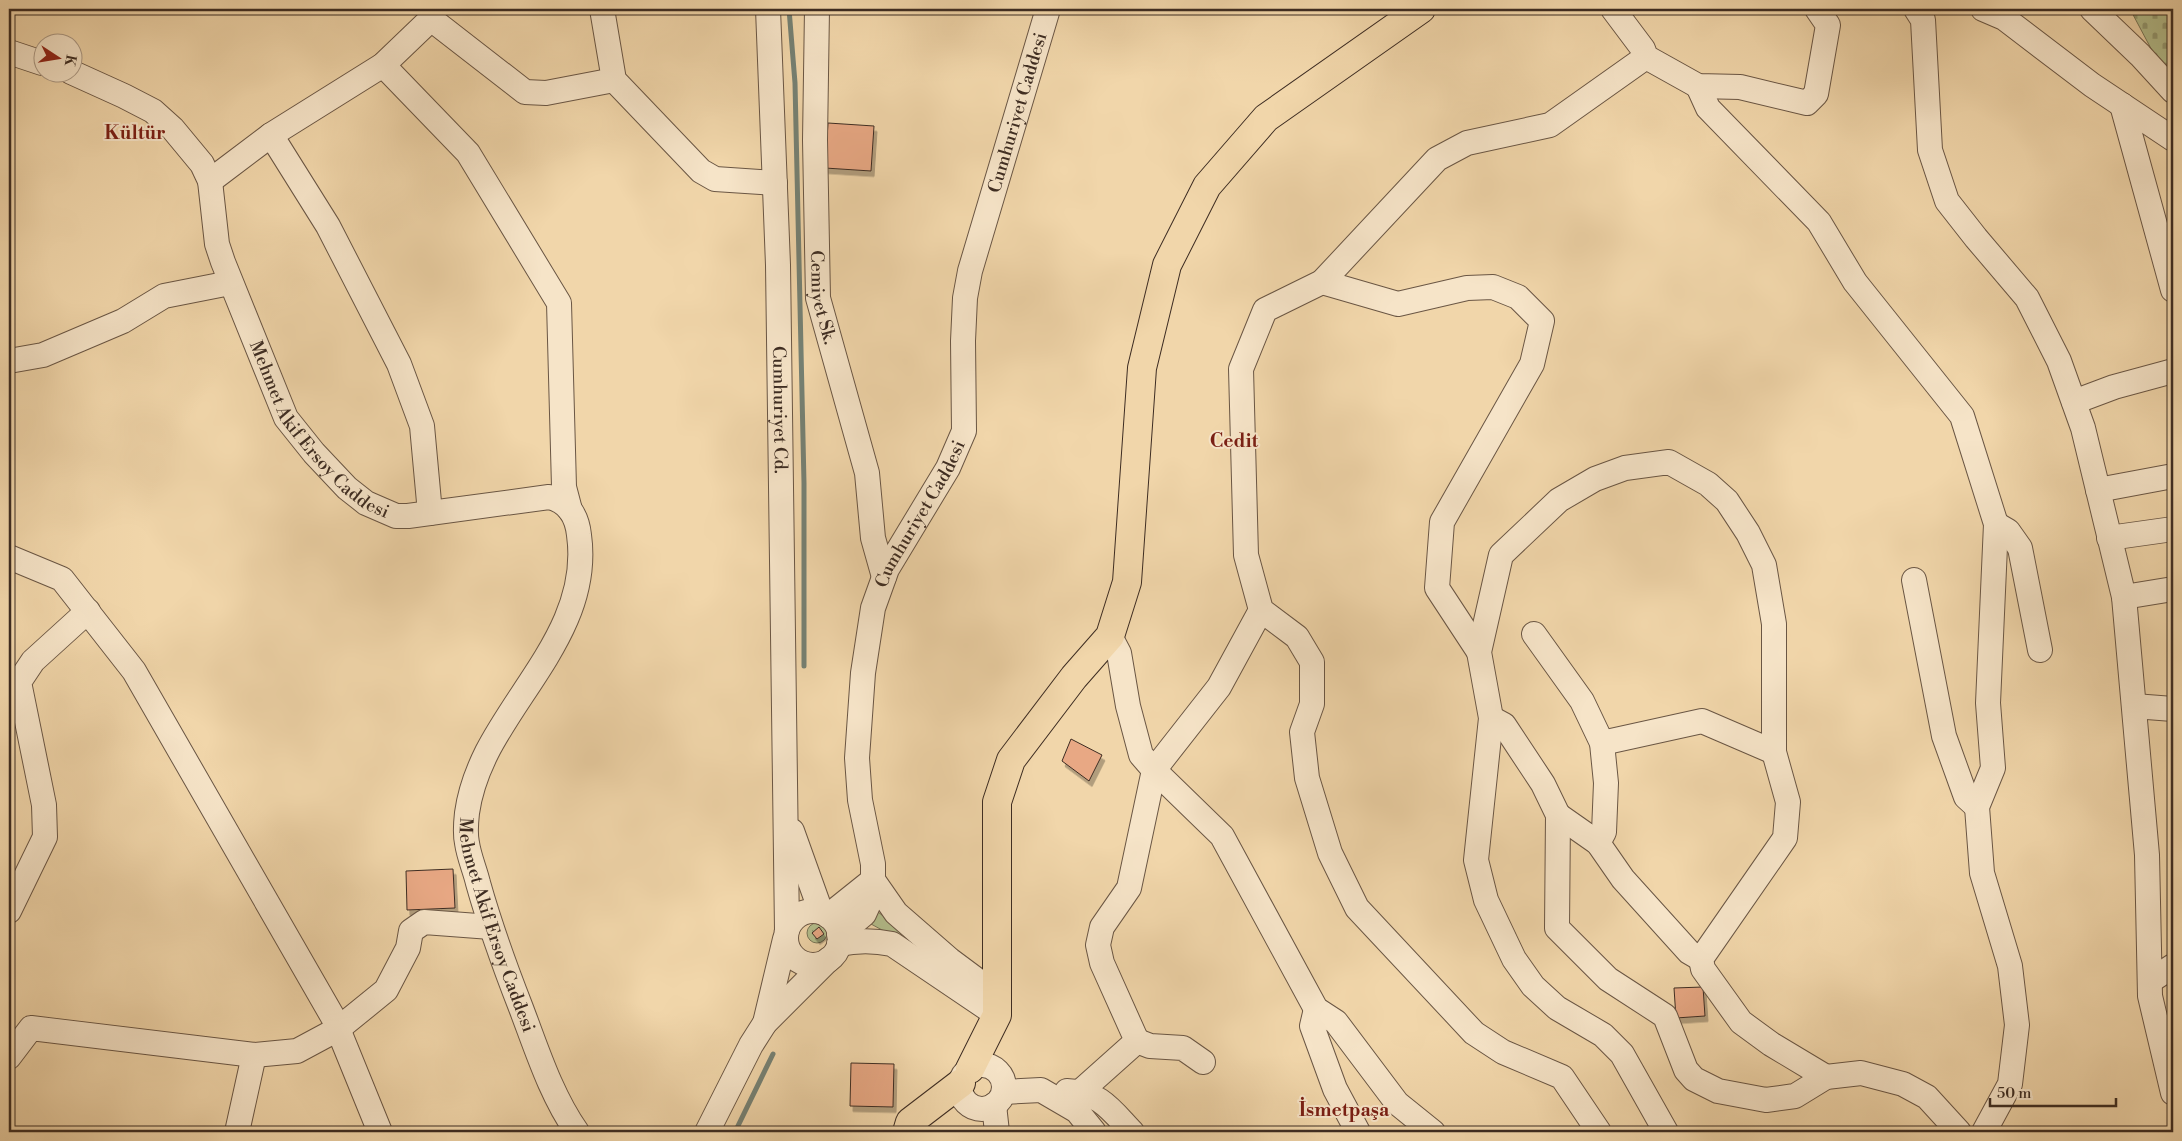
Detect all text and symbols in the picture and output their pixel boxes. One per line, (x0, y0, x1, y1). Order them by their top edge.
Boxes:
street label: Cumhuriyet Caddesi (983, 30, 1052, 196)
north arrow (32, 32, 82, 82)
text: K (60, 53, 80, 69)
district label: Kültür (104, 121, 166, 145)
street label: Cemiyet Sk. (805, 250, 841, 347)
street label: Mehmet Akif Ersoy Caddesi (244, 337, 393, 524)
street label: Cumhuriyet Cd. (767, 346, 792, 474)
district label: Cedit (1210, 429, 1259, 453)
street label: Cumhuriyet Caddesi (870, 437, 971, 591)
street label: Mehmet Akif Ersoy Caddesi (454, 817, 540, 1035)
scale bar (1990, 1076, 2116, 1108)
text: 50 m (1997, 1084, 2031, 1103)
district label: İsmetpaşa (1299, 1096, 1390, 1122)

